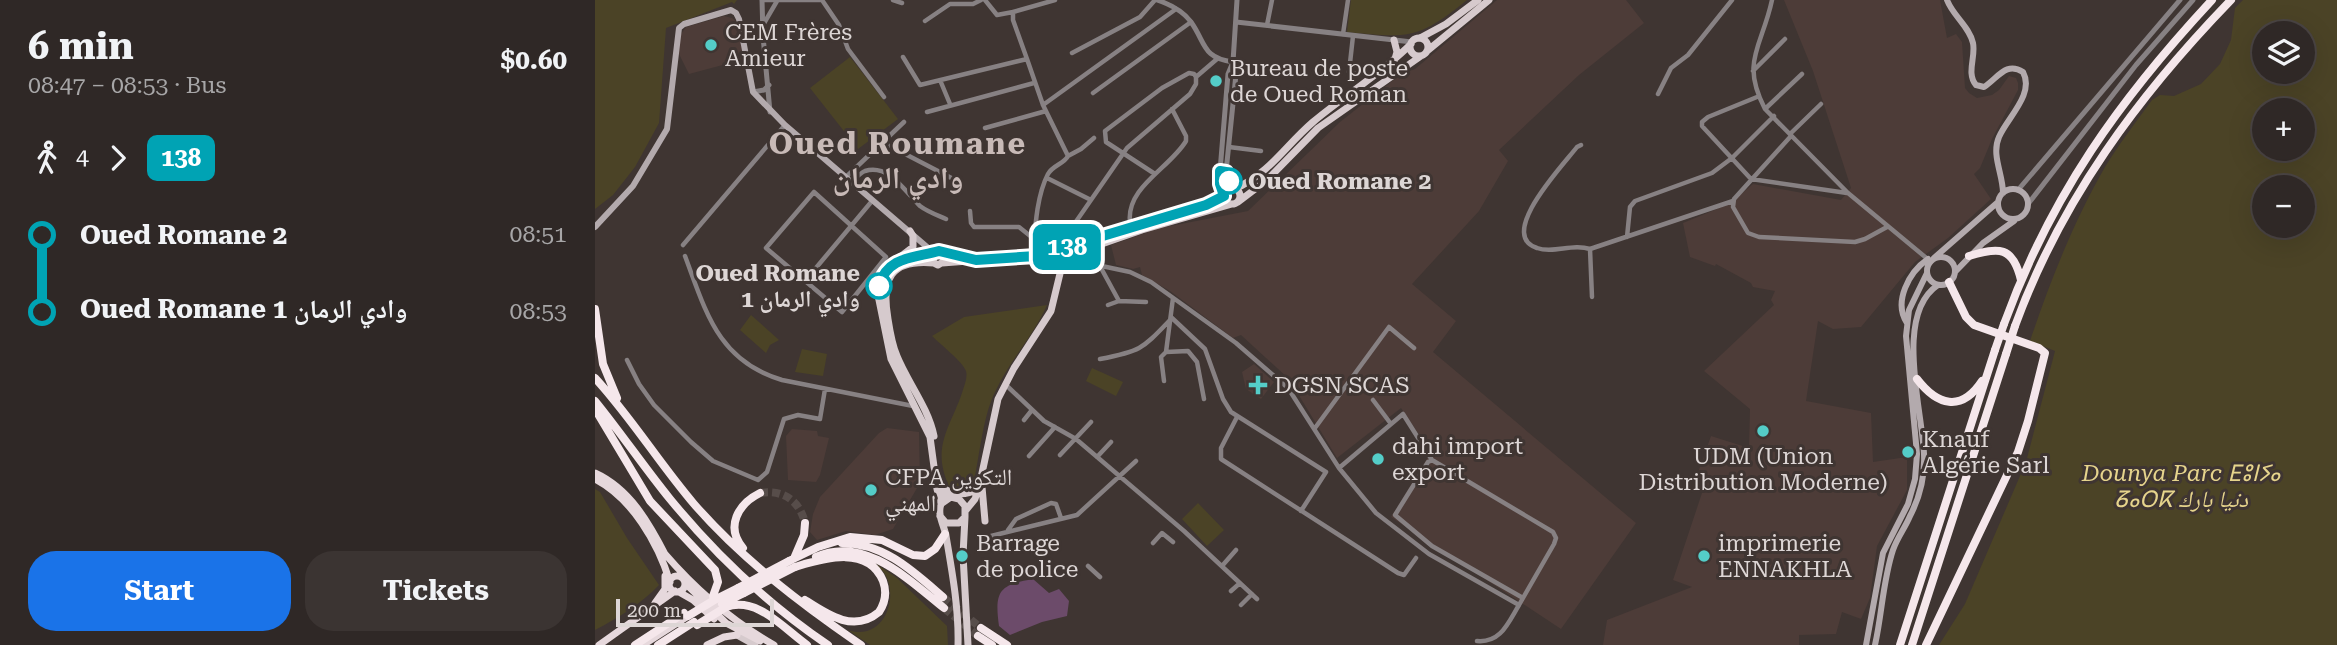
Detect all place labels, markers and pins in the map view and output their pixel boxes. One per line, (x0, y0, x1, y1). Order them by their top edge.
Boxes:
place label: CEM Frères Amieur (725, 19, 852, 72)
marker: CEM Frères Amieur (703, 37, 719, 53)
place label: Bureau de poste de Oued Roman (1230, 55, 1408, 108)
marker: Bureau de poste de Oued Roman (1208, 73, 1224, 89)
marker: Oued Romane 2 (1216, 168, 1242, 194)
place label: Oued Romane 2 (1248, 168, 1431, 195)
place label: Oued Romane 1 وادي الرمان (695, 260, 860, 318)
marker: Oued Romane 1 وادي الرمان (866, 273, 892, 299)
place label: DGSN SCAS (1274, 372, 1410, 399)
marker: DGSN SCAS (1248, 375, 1268, 395)
marker: UDM (Union Distribution Moderne) (1755, 423, 1771, 439)
place label: Knauf Algérie Sarl (1922, 426, 2049, 479)
place label: dahi import export (1392, 433, 1523, 486)
place label: UDM (Union Distribution Moderne) (1638, 443, 1888, 496)
marker: Knauf Algérie Sarl (1900, 444, 1916, 460)
marker: dahi import export (1370, 451, 1386, 467)
place label: CFPA التكوين المهني (885, 464, 1012, 522)
marker: CFPA التكوين المهني (863, 482, 879, 498)
place label: Barrage de police (976, 530, 1078, 583)
place label: imprimerie ENNAKHLA (1718, 530, 1852, 583)
marker: Barrage de police (954, 548, 970, 564)
marker: imprimerie ENNAKHLA (1696, 548, 1712, 564)

